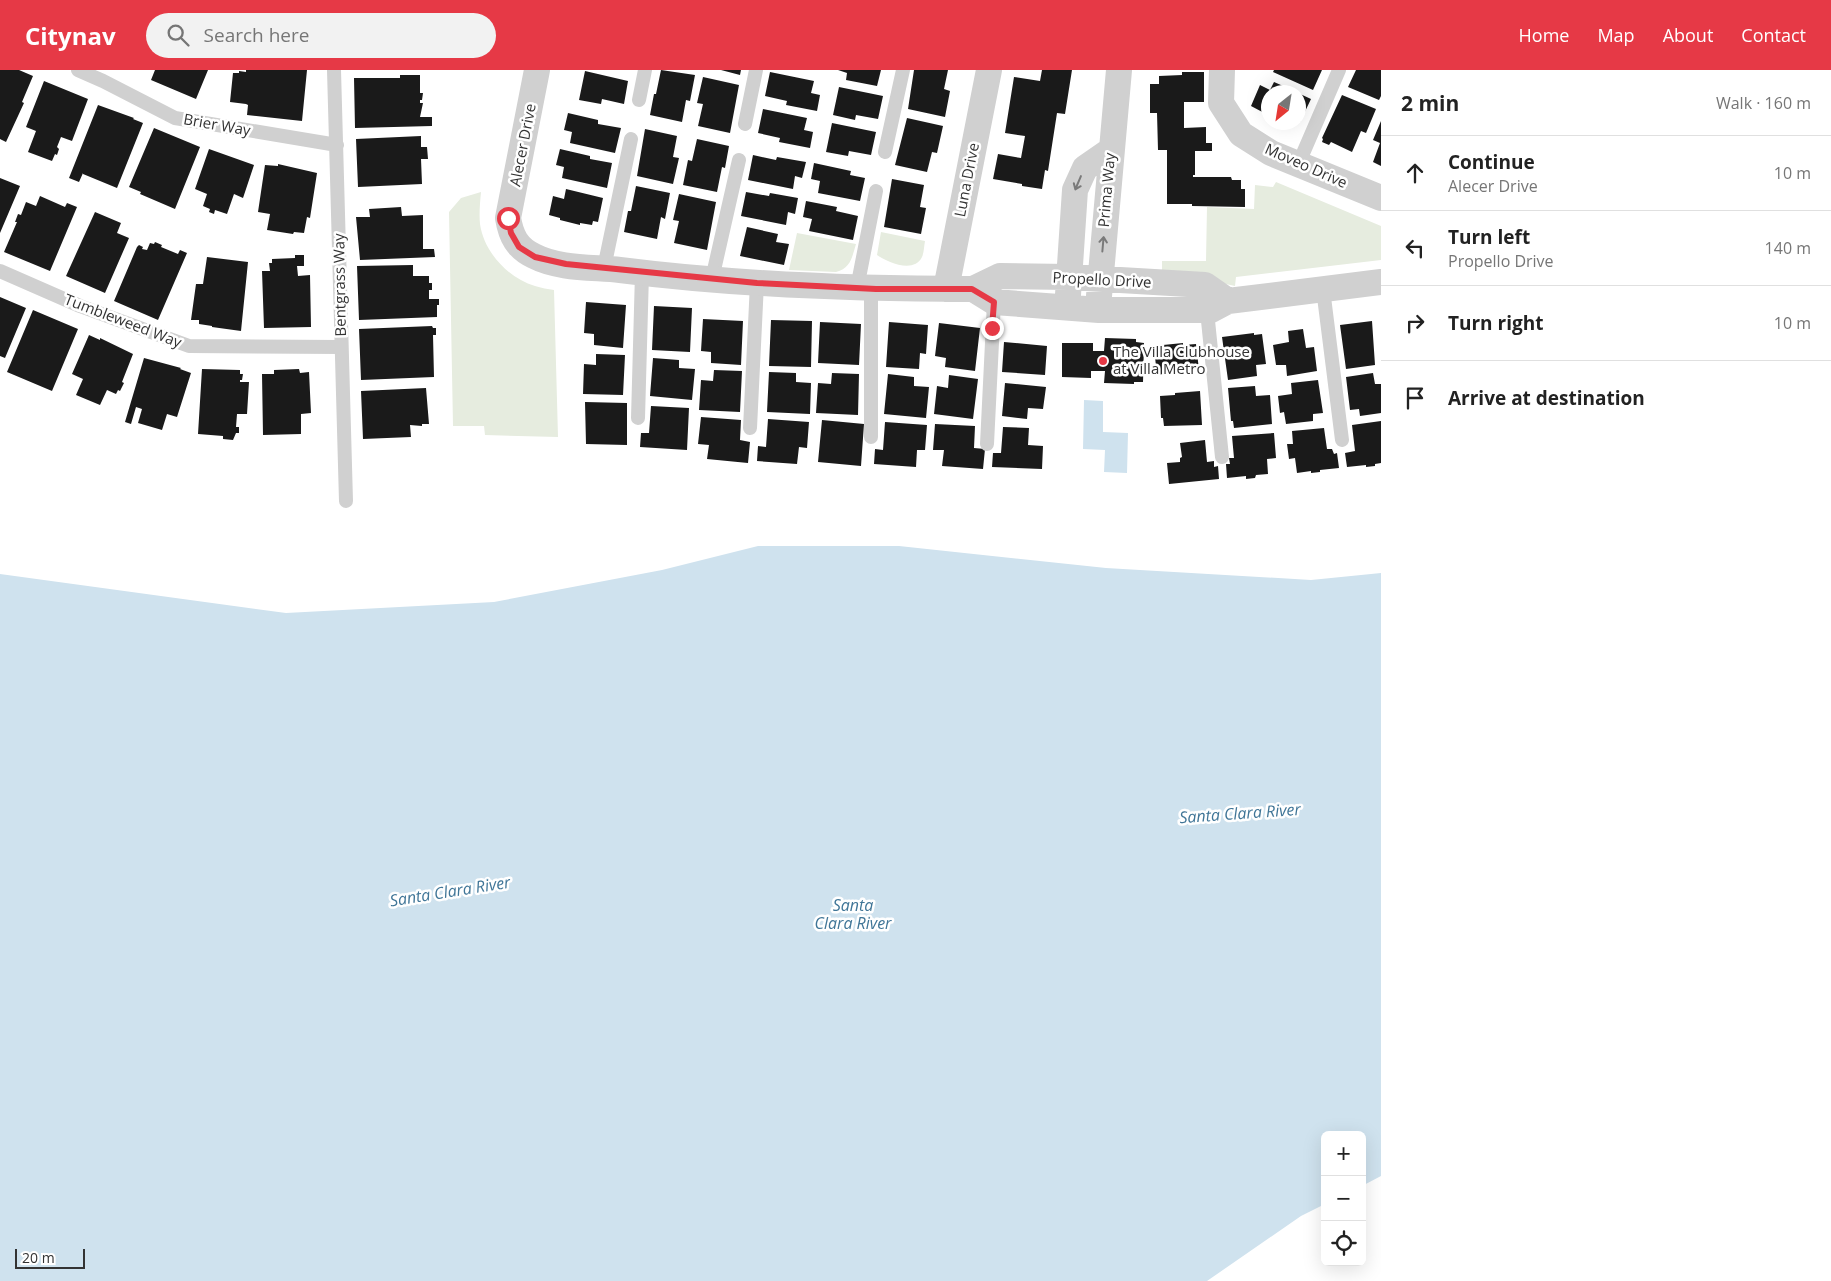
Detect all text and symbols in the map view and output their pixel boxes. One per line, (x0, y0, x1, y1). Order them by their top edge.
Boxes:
search box (146, 13, 496, 58)
text: Citynav (25, 19, 116, 52)
icon: search (164, 21, 192, 49)
text: Search here (204, 22, 309, 48)
text: Home (1519, 23, 1569, 47)
text: Map (1597, 23, 1635, 47)
text: About (1663, 23, 1713, 47)
text: Contact (1741, 23, 1806, 47)
north arrow (1261, 85, 1306, 130)
text: 2 min (1401, 89, 1459, 117)
text: Walk · 160 m (1716, 92, 1811, 114)
street label: Alecer Drive (504, 102, 540, 188)
street label: Brier Way (182, 108, 253, 140)
street label: Moveo Drive (1262, 138, 1351, 192)
street label: Luna Drive (949, 141, 983, 219)
text: Continue (1448, 149, 1535, 175)
street label: Prima Way (1093, 151, 1119, 228)
icon: ahead (1401, 159, 1429, 187)
text: 10 m (1774, 162, 1811, 184)
one-way arrow (1073, 175, 1082, 190)
text: Alecer Drive (1448, 175, 1538, 197)
route start (497, 207, 520, 230)
text: Turn left (1448, 224, 1530, 250)
street label: Bentgrass Way (328, 233, 350, 337)
icon: left (1401, 234, 1429, 262)
one-way arrow (1098, 236, 1107, 252)
text: 140 m (1765, 237, 1811, 259)
text: Propello Drive (1448, 250, 1554, 272)
street label: Propello Drive (1052, 266, 1152, 292)
street label: Tumbleweed Way (62, 289, 185, 352)
icon: right (1401, 309, 1429, 337)
text: Turn right (1448, 310, 1543, 336)
text: 10 m (1774, 312, 1811, 334)
route end (981, 317, 1004, 340)
place label: The Villa Clubhouse at Villa Metro (1113, 341, 1250, 378)
marker: The Villa Clubhouse at Villa Metro (1097, 355, 1109, 367)
icon: arrive (1401, 384, 1429, 412)
text: Arrive at destination (1448, 385, 1645, 411)
water label: Santa Clara River (1179, 798, 1302, 828)
water label: Santa Clara River (388, 871, 512, 911)
water label: Santa Clara River (815, 894, 892, 934)
map controls (1321, 1131, 1366, 1266)
button: + (1321, 1131, 1366, 1176)
button: − (1321, 1176, 1366, 1221)
button: locate (1321, 1221, 1366, 1266)
scale bar (15, 1246, 85, 1269)
text: 20 m (22, 1248, 55, 1267)

